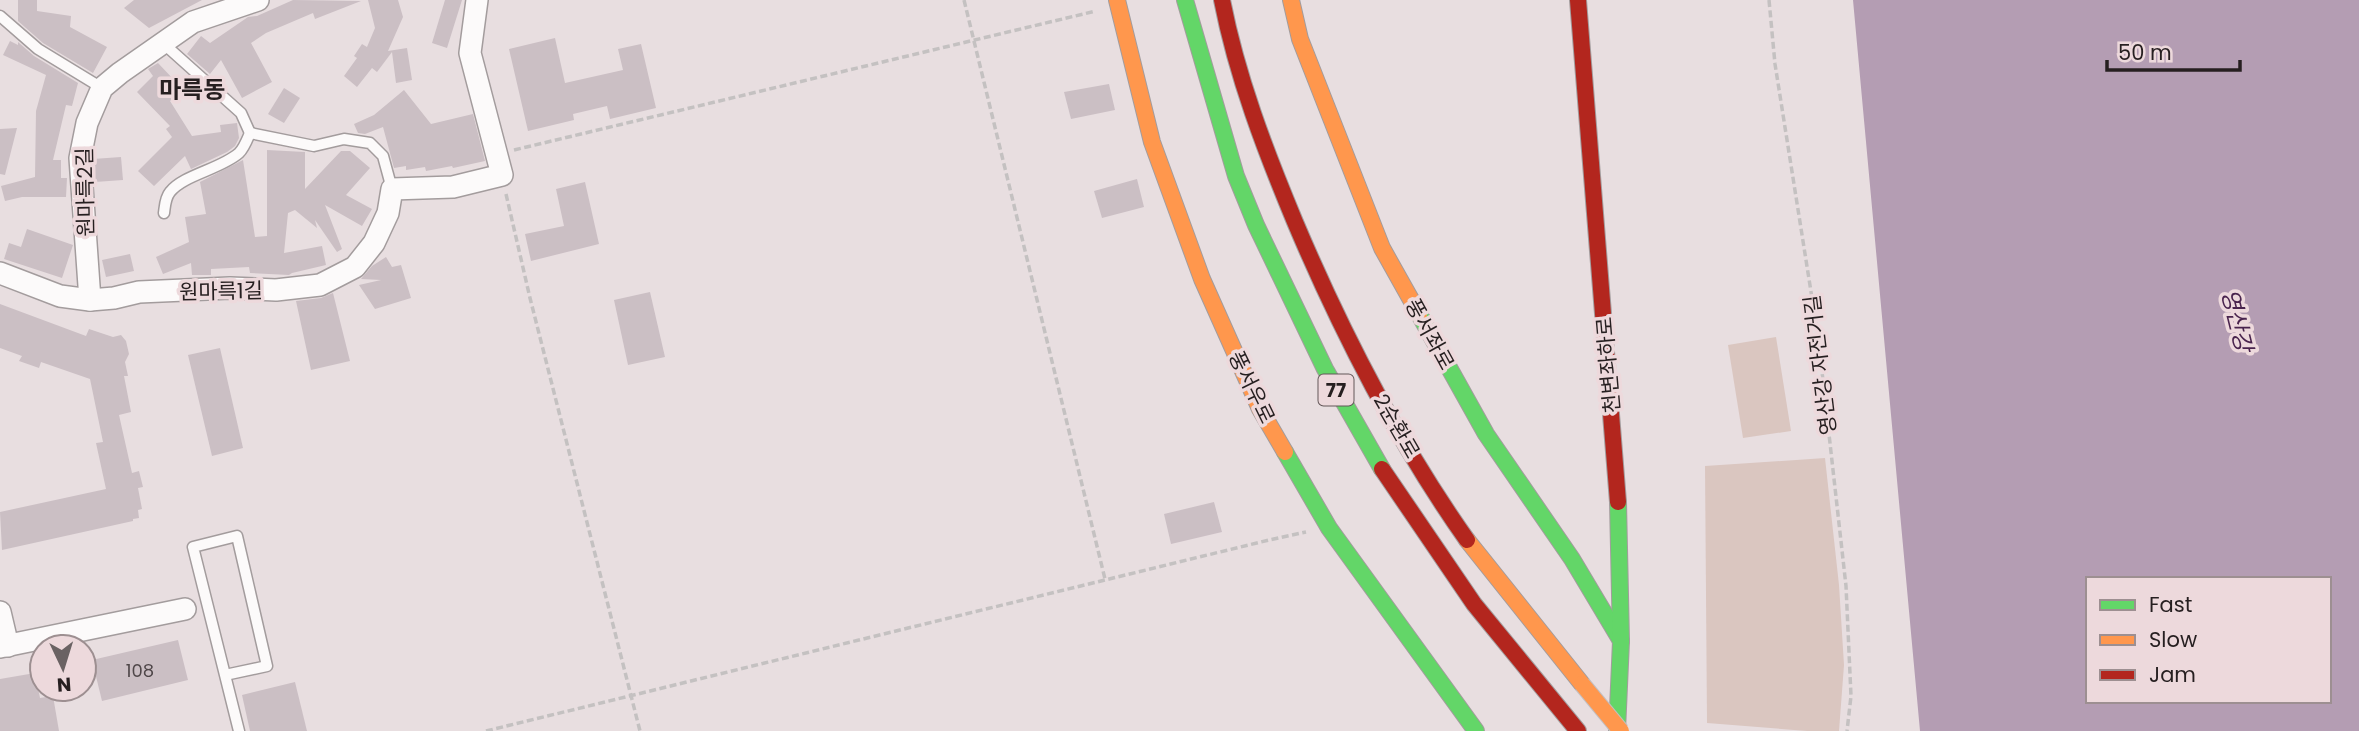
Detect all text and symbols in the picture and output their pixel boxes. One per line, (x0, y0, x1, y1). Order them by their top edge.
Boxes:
scale bar (2107, 28, 2240, 72)
text: 50 m (2118, 38, 2172, 67)
district label: 마륵동 (159, 73, 225, 106)
street label: 원마륵2길 (70, 147, 100, 237)
street label: 원마륵1길 (179, 276, 263, 306)
water label: 영산강 (2214, 285, 2261, 357)
street label: 풍서좌로 (1399, 293, 1461, 375)
street label: 영산강 자전거길 (1797, 293, 1843, 437)
street label: 천변좌하로 (1589, 316, 1627, 414)
street label: 풍서우로 (1222, 346, 1282, 428)
road number: 77 (1318, 374, 1354, 406)
street label: 2순환로 (1367, 388, 1427, 464)
legend (2086, 577, 2331, 703)
text: Fast (2149, 590, 2192, 619)
text: Slow (2149, 625, 2197, 654)
north arrow (28, 633, 98, 703)
house number: 108 (126, 658, 154, 683)
text: Jam (2149, 660, 2196, 689)
text: N (56, 670, 72, 698)

